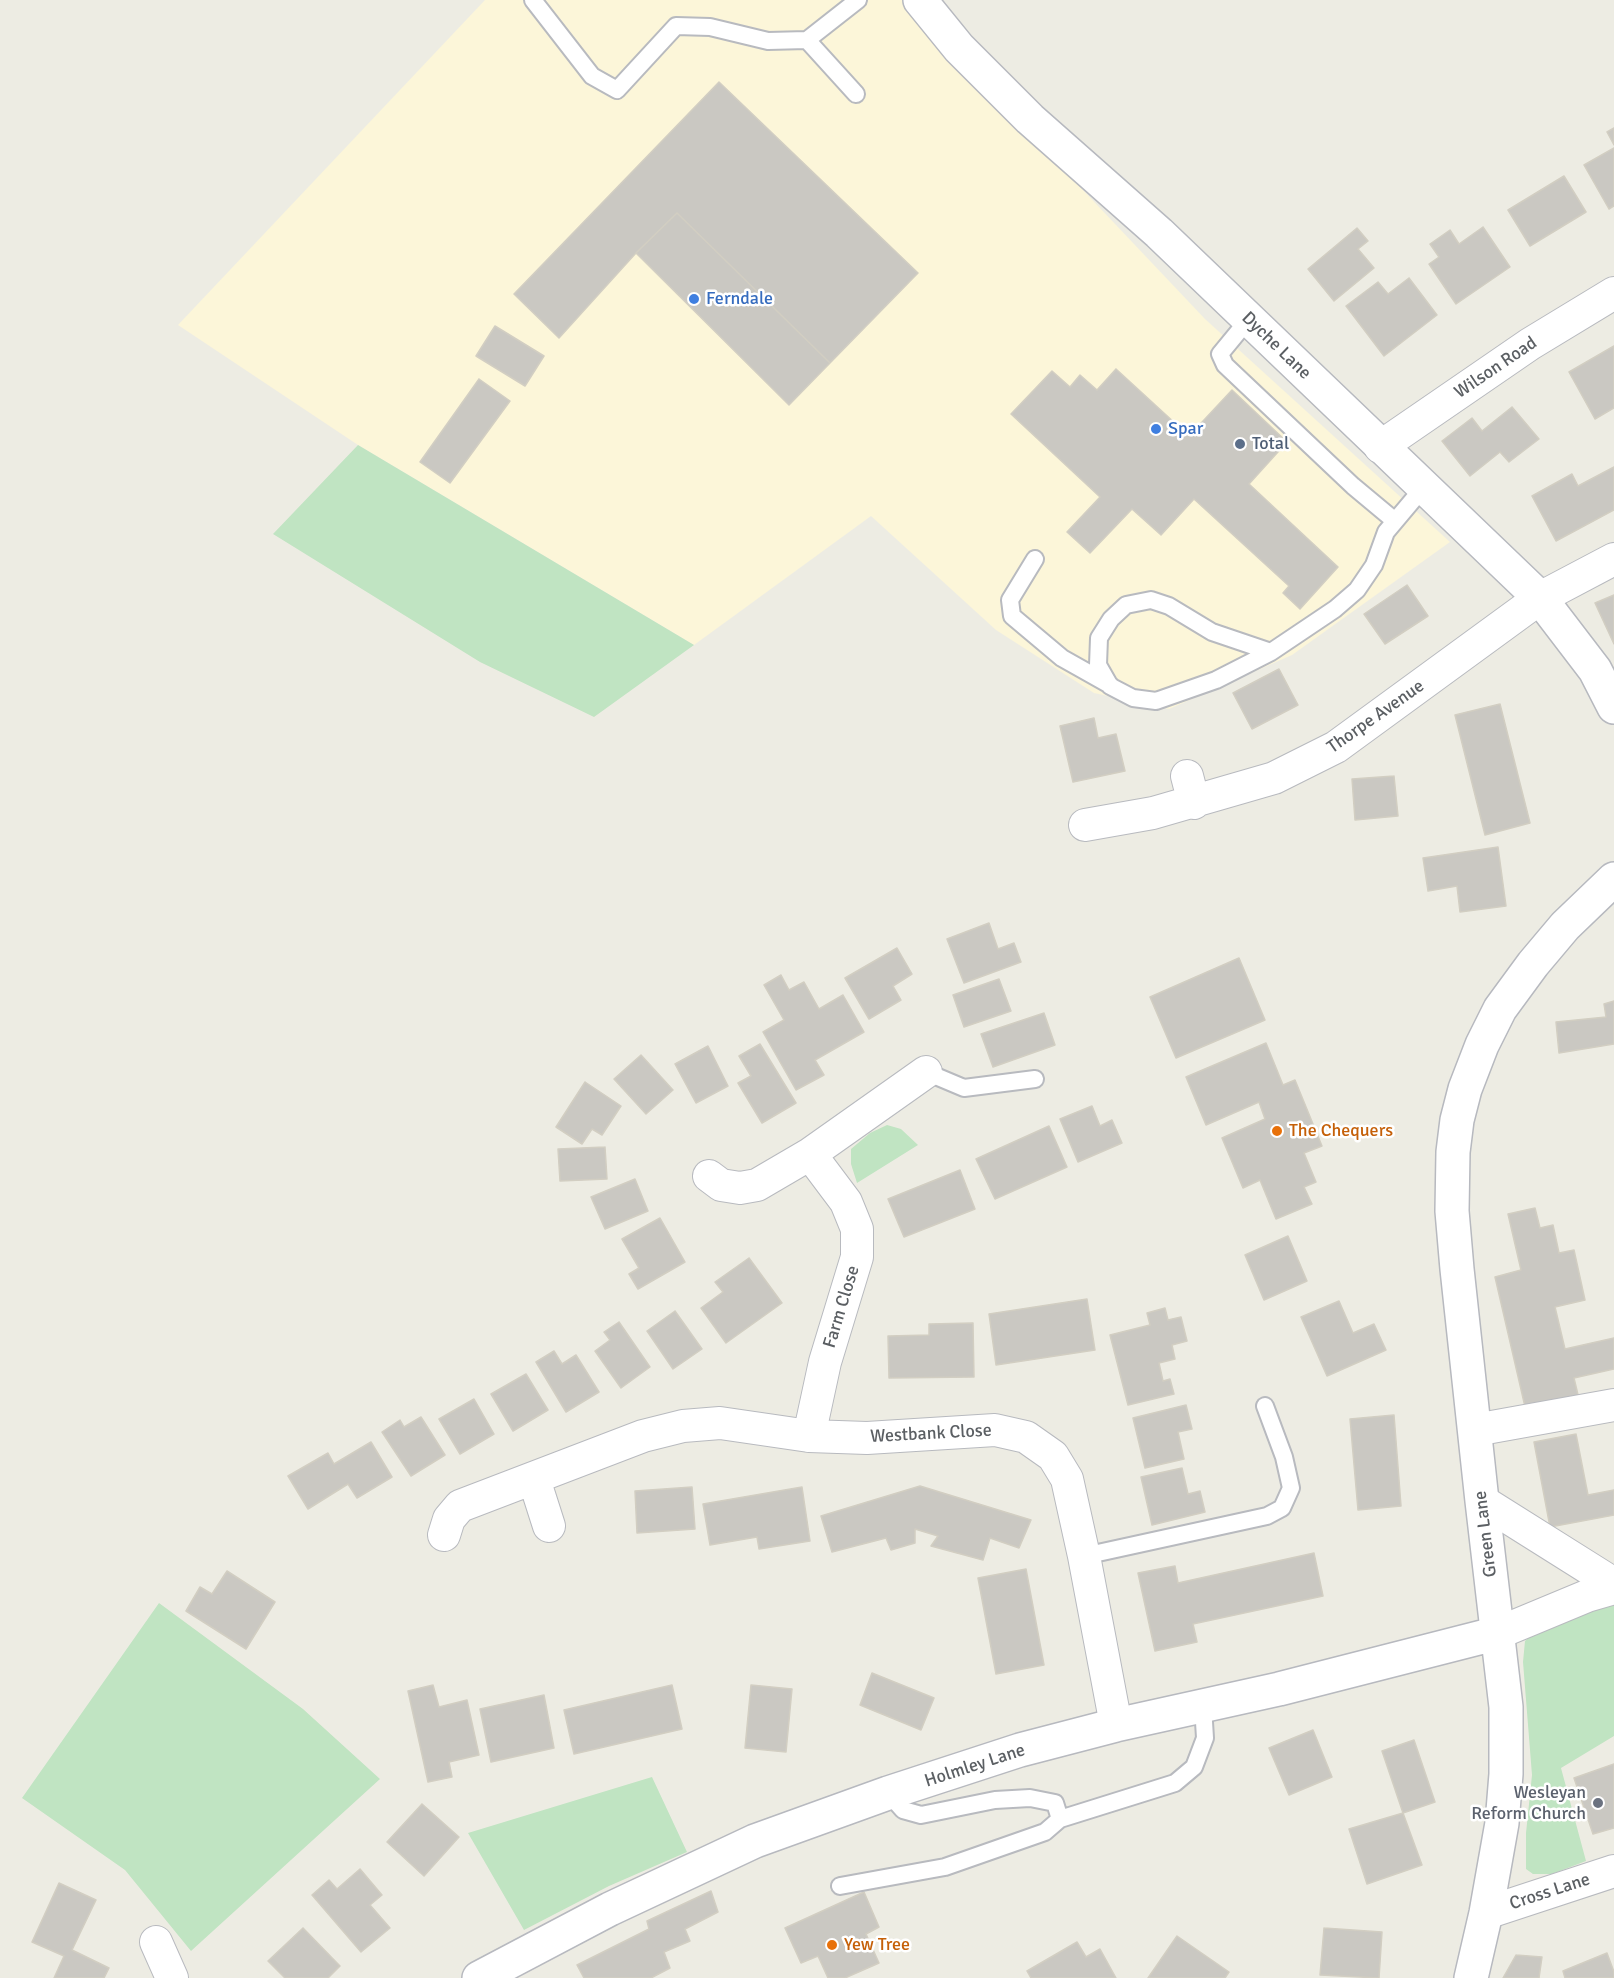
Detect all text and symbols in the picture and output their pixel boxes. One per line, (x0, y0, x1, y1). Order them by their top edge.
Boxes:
place label: Ferndale (706, 288, 773, 310)
marker: Ferndale (687, 292, 701, 306)
street label: Dyche Lane (1237, 308, 1315, 384)
street label: Wilson Road (1451, 332, 1541, 404)
place label: Spar (1168, 418, 1203, 440)
marker: Spar (1149, 422, 1163, 436)
place label: Total (1252, 433, 1289, 455)
marker: Total (1233, 437, 1247, 451)
street label: Thorpe Avenue (1323, 676, 1429, 758)
place label: The Chequers (1289, 1120, 1393, 1142)
marker: The Chequers (1270, 1124, 1284, 1138)
street label: Farm Close (819, 1263, 865, 1351)
street label: Westbank Close (870, 1420, 992, 1448)
street label: Green Lane (1470, 1490, 1502, 1578)
street label: Holmley Lane (922, 1740, 1028, 1792)
place label: Wesleyan Reform Church (1471, 1782, 1586, 1824)
marker: Wesleyan Reform Church (1591, 1796, 1605, 1810)
street label: Cross Lane (1507, 1869, 1593, 1915)
place label: Yew Tree (844, 1934, 910, 1956)
marker: Yew Tree (825, 1938, 839, 1952)

